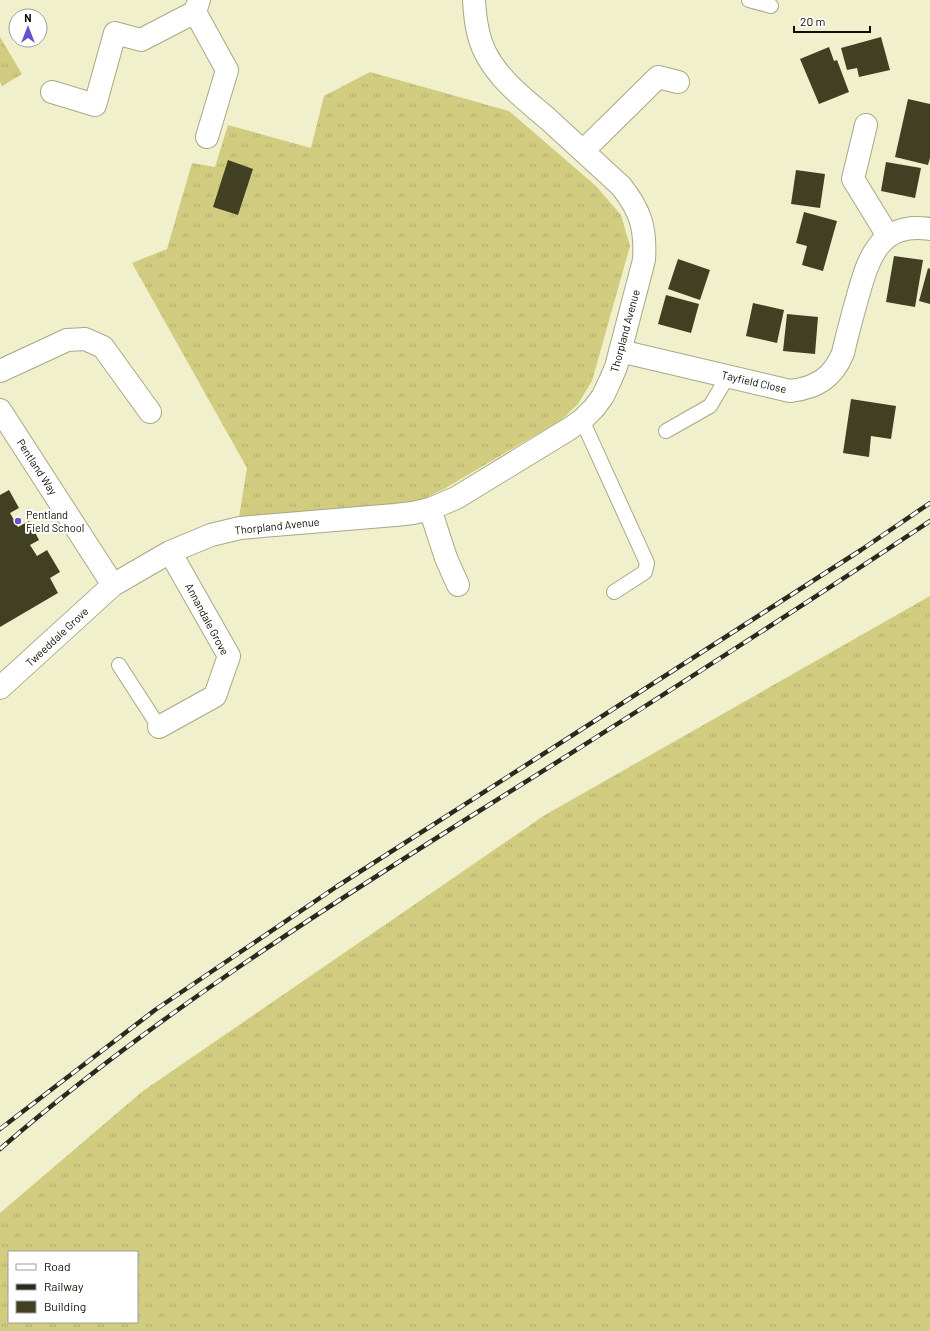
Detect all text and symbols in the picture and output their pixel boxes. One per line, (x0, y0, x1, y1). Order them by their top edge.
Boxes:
north arrow (8, 8, 48, 48)
scale bar (794, 8, 870, 34)
text: N (24, 11, 32, 24)
text: 20 m (800, 14, 826, 28)
street label: Thorpland Avenue (607, 288, 642, 374)
street label: Tayfield Close (720, 368, 788, 395)
street label: Pentland Way (15, 436, 60, 497)
place label: Pentland Field School (26, 508, 84, 534)
street label: Thorpland Avenue (234, 515, 320, 536)
marker: Pentland Field School (13, 516, 23, 526)
street label: Annandale Grove (183, 581, 232, 657)
street label: Tweeddale Grove (23, 604, 91, 669)
legend (8, 1251, 138, 1323)
text: Road (44, 1259, 71, 1273)
text: Railway (44, 1279, 84, 1293)
text: Building (44, 1299, 86, 1313)

